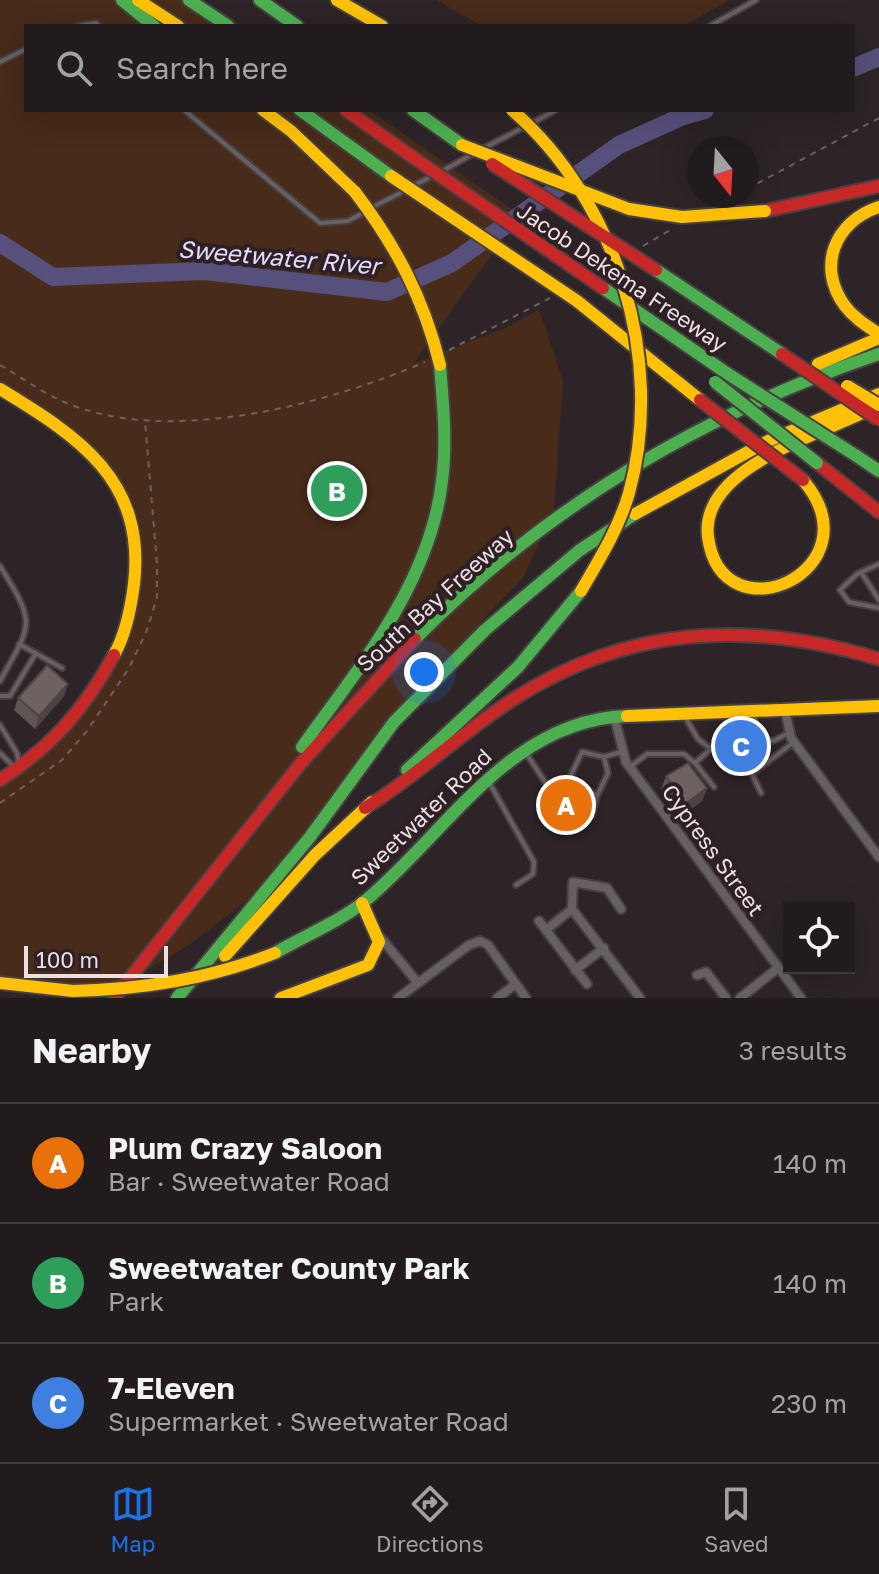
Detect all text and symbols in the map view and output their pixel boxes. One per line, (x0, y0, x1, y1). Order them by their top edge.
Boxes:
search box (24, 24, 855, 112)
icon: search (52, 46, 96, 90)
text: Search here (116, 50, 288, 86)
north arrow (687, 136, 759, 208)
street label: Jacob Dekema Freeway (512, 196, 732, 357)
water label: Sweetwater River (177, 233, 385, 280)
pin: B (311, 461, 363, 521)
street label: South Bay Freeway (351, 522, 519, 677)
your location (404, 652, 444, 692)
pin: C (715, 716, 767, 776)
street label: Sweetwater Road (345, 743, 497, 891)
pin: A (540, 775, 592, 835)
street label: Cypress Street (657, 779, 770, 921)
map controls (783, 902, 855, 974)
button: locate (783, 902, 855, 974)
scale bar (24, 942, 168, 978)
text: 100 m (36, 946, 99, 973)
text: Nearby (32, 1030, 152, 1070)
text: 3 results (739, 1035, 847, 1066)
text: Plum Crazy Saloon (108, 1130, 382, 1166)
text: A (49, 1148, 67, 1179)
text: 140 m (773, 1148, 847, 1179)
text: Bar · Sweetwater Road (108, 1166, 390, 1197)
text: Sweetwater County Park (108, 1250, 470, 1286)
text: B (49, 1268, 67, 1299)
text: 140 m (773, 1268, 847, 1299)
text: Park (108, 1286, 164, 1317)
text: 7-Eleven (108, 1370, 235, 1406)
text: C (49, 1388, 67, 1419)
text: 230 m (771, 1388, 847, 1419)
text: Supermarket · Sweetwater Road (108, 1406, 509, 1437)
tab: Map (110, 1482, 155, 1557)
tab: Directions (376, 1482, 484, 1557)
tab: Saved (704, 1482, 769, 1557)

